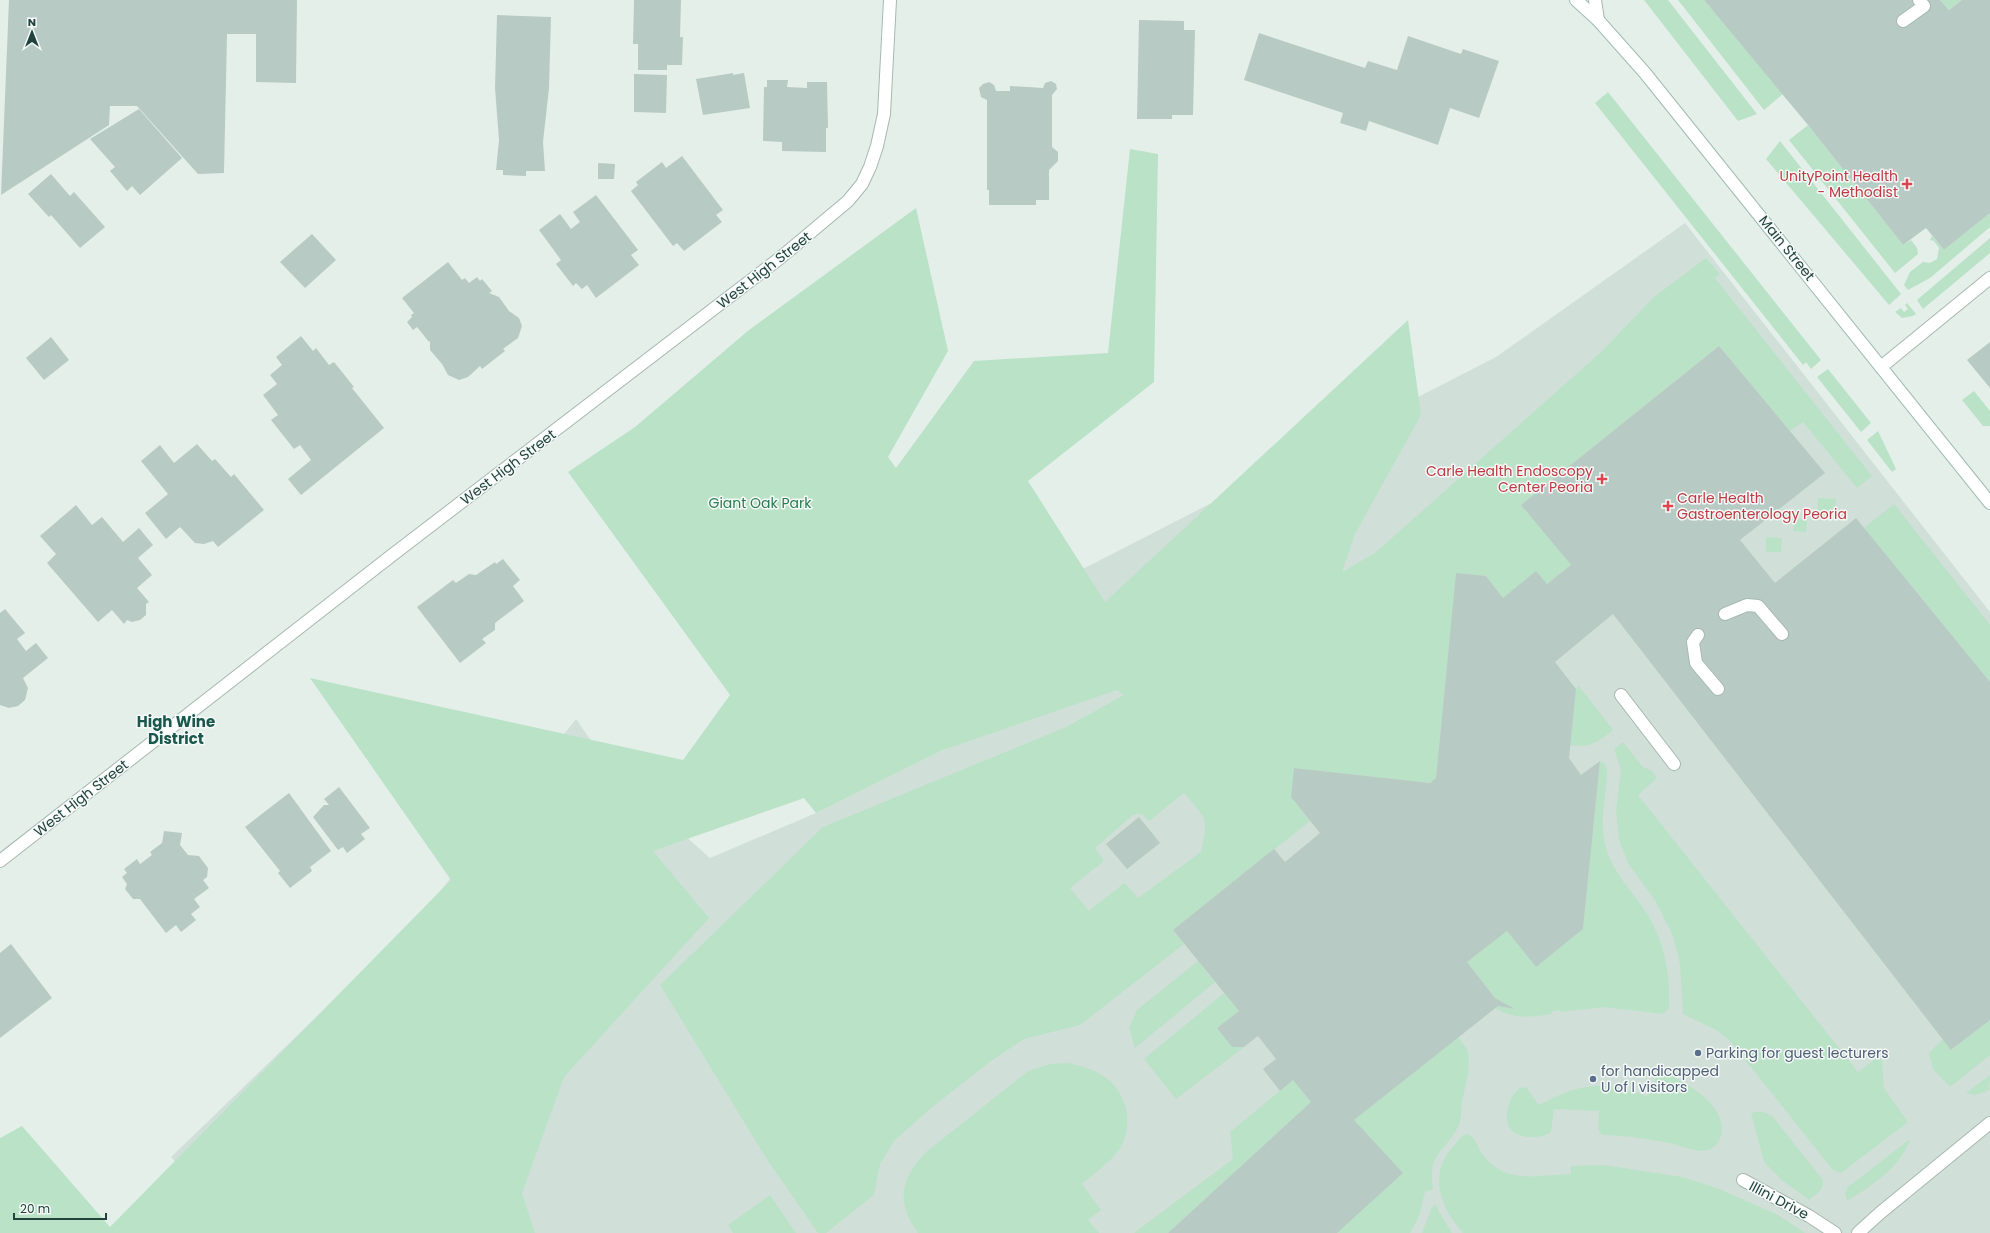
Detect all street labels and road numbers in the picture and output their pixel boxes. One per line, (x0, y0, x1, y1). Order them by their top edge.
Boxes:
street label: Main Street (1754, 211, 1820, 285)
street label: West High Street (713, 227, 815, 313)
street label: West High Street (456, 424, 560, 510)
street label: West High Street (30, 755, 132, 841)
street label: Illini Drive (1746, 1176, 1813, 1224)

